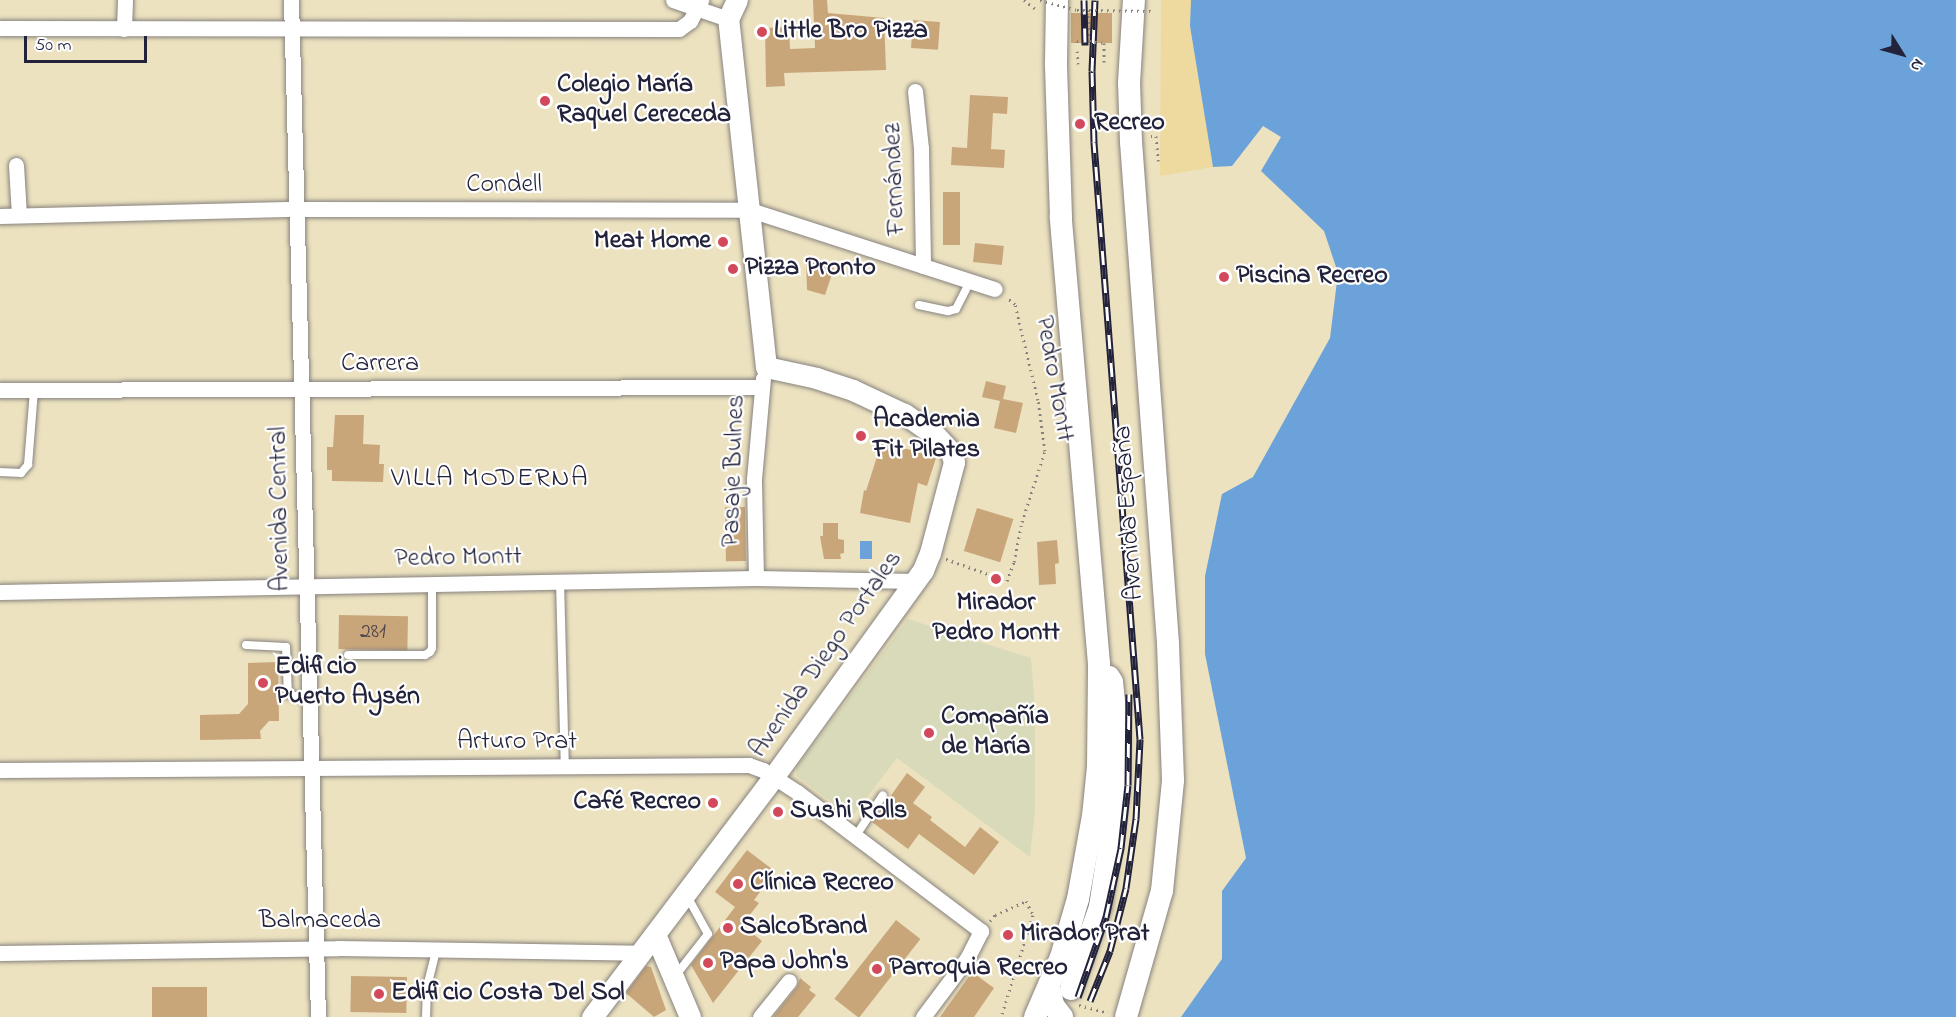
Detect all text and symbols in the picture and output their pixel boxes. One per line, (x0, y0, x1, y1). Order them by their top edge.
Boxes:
place label: Little Bro Pizza (774, 16, 928, 48)
scale bar (27, 24, 150, 62)
north arrow (1872, 24, 1932, 84)
marker: Little Bro Pizza (755, 25, 769, 39)
text: 50 m (35, 33, 72, 59)
text: N (1904, 53, 1929, 76)
place label: Colegio María Raquel Cereceda (557, 70, 731, 132)
marker: Colegio María Raquel Cereceda (538, 94, 552, 108)
place label: Recreo (1094, 108, 1165, 140)
marker: Recreo (1071, 115, 1089, 133)
street label: Fernández (878, 122, 914, 236)
street label: Condell (466, 170, 542, 202)
place label: Meat Home (594, 226, 711, 258)
marker: Meat Home (716, 235, 730, 249)
place label: Pizza Pronto (745, 253, 876, 285)
place label: Piscina Recreo (1236, 261, 1388, 293)
marker: Pizza Pronto (726, 262, 740, 276)
marker: Piscina Recreo (1217, 270, 1231, 284)
street label: Pedro Montt (1027, 314, 1079, 444)
street label: Carrera (341, 349, 419, 381)
street label: Pasaje Bulnes (717, 394, 753, 548)
place label: Academia Fit Pilates (873, 405, 980, 466)
street label: Avenida España (1108, 425, 1152, 601)
street label: Avenida Central (264, 426, 298, 592)
marker: Academia Fit Pilates (854, 429, 868, 443)
district label: VILLA MODERNA (391, 463, 589, 495)
street label: Pedro Montt (394, 542, 522, 576)
street label: Avenida Diego Portales (744, 546, 910, 764)
marker: Mirador Pedro Montt (989, 572, 1003, 586)
place label: Mirador Pedro Montt (932, 588, 1060, 650)
house number: 281 (360, 620, 386, 646)
place label: Edificio Puerto Aysén (275, 652, 420, 714)
marker: Edificio Puerto Aysén (256, 676, 270, 690)
place label: Compañía de María (941, 702, 1049, 764)
marker: Compañía de María (922, 726, 936, 740)
street label: Arturo Prat (457, 727, 577, 759)
place label: Café Recreo (573, 787, 701, 819)
marker: Café Recreo (706, 796, 720, 810)
place label: Sushi Rolls (790, 796, 907, 828)
marker: Sushi Rolls (771, 805, 785, 819)
place label: Clínica Recreo (750, 868, 894, 900)
marker: Clínica Recreo (731, 877, 745, 891)
street label: Balmaceda (259, 906, 381, 938)
place label: SalcoBrand (740, 912, 867, 944)
place label: Mirador Prat (1020, 919, 1150, 951)
marker: SalcoBrand (721, 921, 735, 935)
marker: Mirador Prat (1001, 928, 1015, 942)
place label: Papa John's (720, 947, 849, 979)
place label: Parroquia Recreo (889, 953, 1068, 985)
marker: Papa John's (701, 956, 715, 970)
marker: Parroquia Recreo (870, 962, 884, 976)
place label: Edificio Costa Del Sol (391, 978, 625, 1010)
marker: Edificio Costa Del Sol (372, 987, 386, 1001)

